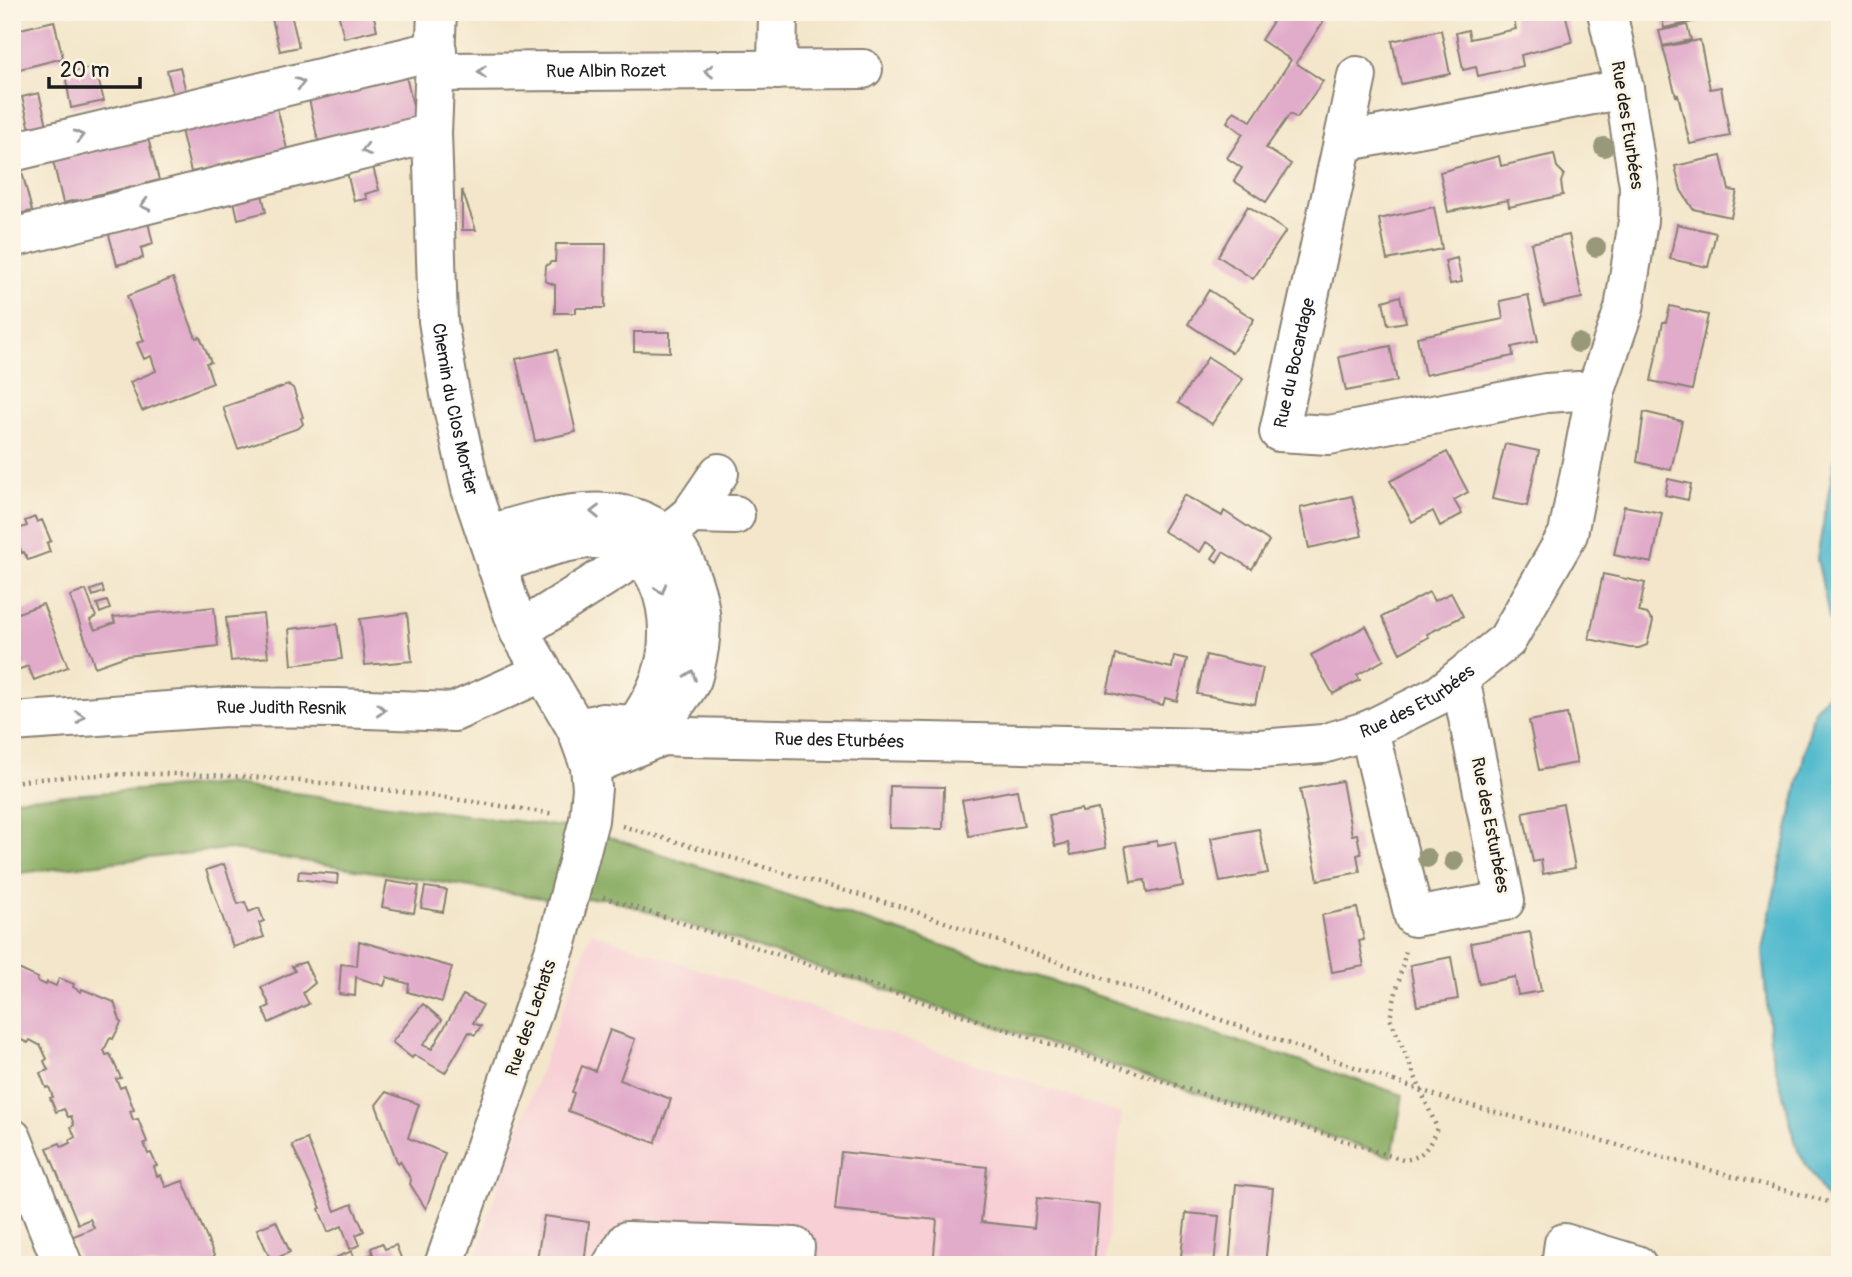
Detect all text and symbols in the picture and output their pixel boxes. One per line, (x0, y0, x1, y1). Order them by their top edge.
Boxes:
scale bar (49, 46, 140, 90)
text: 20 m (60, 57, 109, 84)
street label: Rue Albin Rozet (546, 59, 667, 83)
street label: Rue des Eturbées (1606, 59, 1648, 191)
one-way arrow (703, 63, 714, 79)
one-way arrow (476, 64, 486, 80)
one-way arrow (294, 77, 306, 91)
one-way arrow (72, 130, 84, 144)
one-way arrow (360, 141, 372, 156)
one-way arrow (139, 197, 151, 211)
street label: Rue du Bocardage (1269, 295, 1320, 430)
street label: Chemin du Clos Mortier (427, 321, 484, 499)
one-way arrow (589, 504, 599, 520)
one-way arrow (653, 582, 667, 594)
street label: Rue des Eturbées (1357, 659, 1479, 744)
one-way arrow (683, 669, 697, 681)
street label: Rue Judith Resnik (216, 695, 347, 720)
one-way arrow (376, 702, 387, 717)
one-way arrow (75, 710, 86, 725)
street label: Rue des Eturbées (774, 727, 904, 753)
street label: Rue des Esturbées (1466, 755, 1514, 895)
street label: Rue des Lachats (500, 957, 562, 1079)

